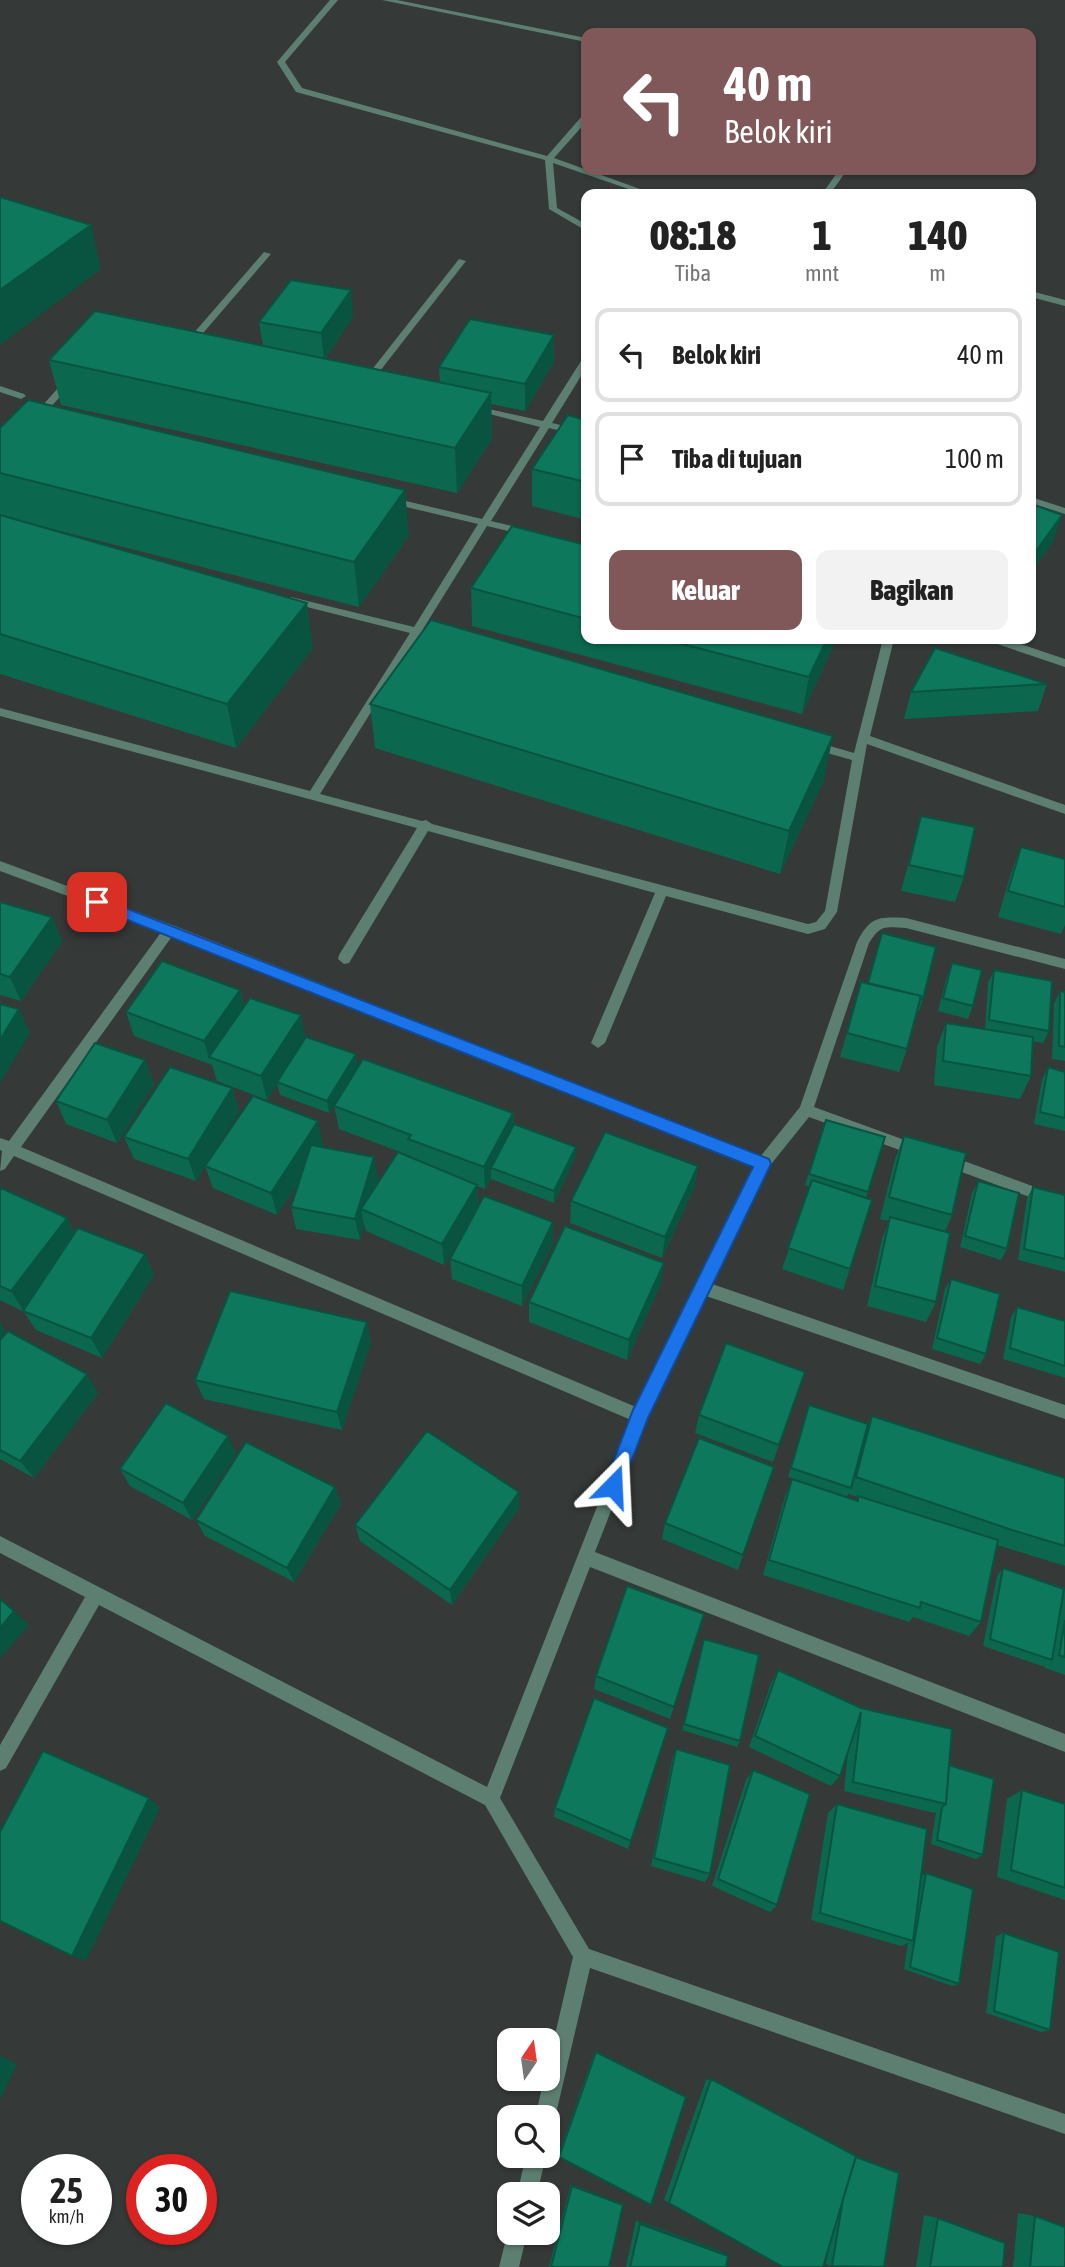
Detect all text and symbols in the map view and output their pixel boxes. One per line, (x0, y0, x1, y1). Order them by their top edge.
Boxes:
text: 40 m (724, 55, 812, 111)
icon: left (609, 56, 700, 147)
text: Belok kiri (724, 113, 833, 150)
text: 08:18 (650, 211, 736, 259)
text: 1 (812, 211, 832, 259)
text: 140 (908, 211, 967, 259)
text: Tiba (675, 260, 711, 286)
text: mnt (805, 260, 839, 286)
text: m (929, 260, 946, 286)
icon: left (613, 336, 651, 374)
text: Belok kiri (672, 340, 761, 370)
text: 40 m (957, 340, 1004, 370)
icon: arrive (613, 440, 651, 478)
text: Tiba di tujuan (672, 444, 802, 474)
text: 100 m (945, 444, 1004, 474)
button: Keluar (609, 550, 802, 630)
button: Bagikan (816, 550, 1008, 630)
pin (67, 872, 127, 932)
icon: arrive (78, 883, 116, 921)
position arrow (576, 1449, 650, 1523)
north arrow (497, 2028, 560, 2091)
map controls (497, 2028, 560, 2245)
button: search (497, 2105, 560, 2168)
speed limit sign: 30 (126, 2154, 217, 2245)
text: 25 (50, 2170, 83, 2210)
button: layers (497, 2182, 560, 2245)
text: km/h (49, 2206, 84, 2227)

